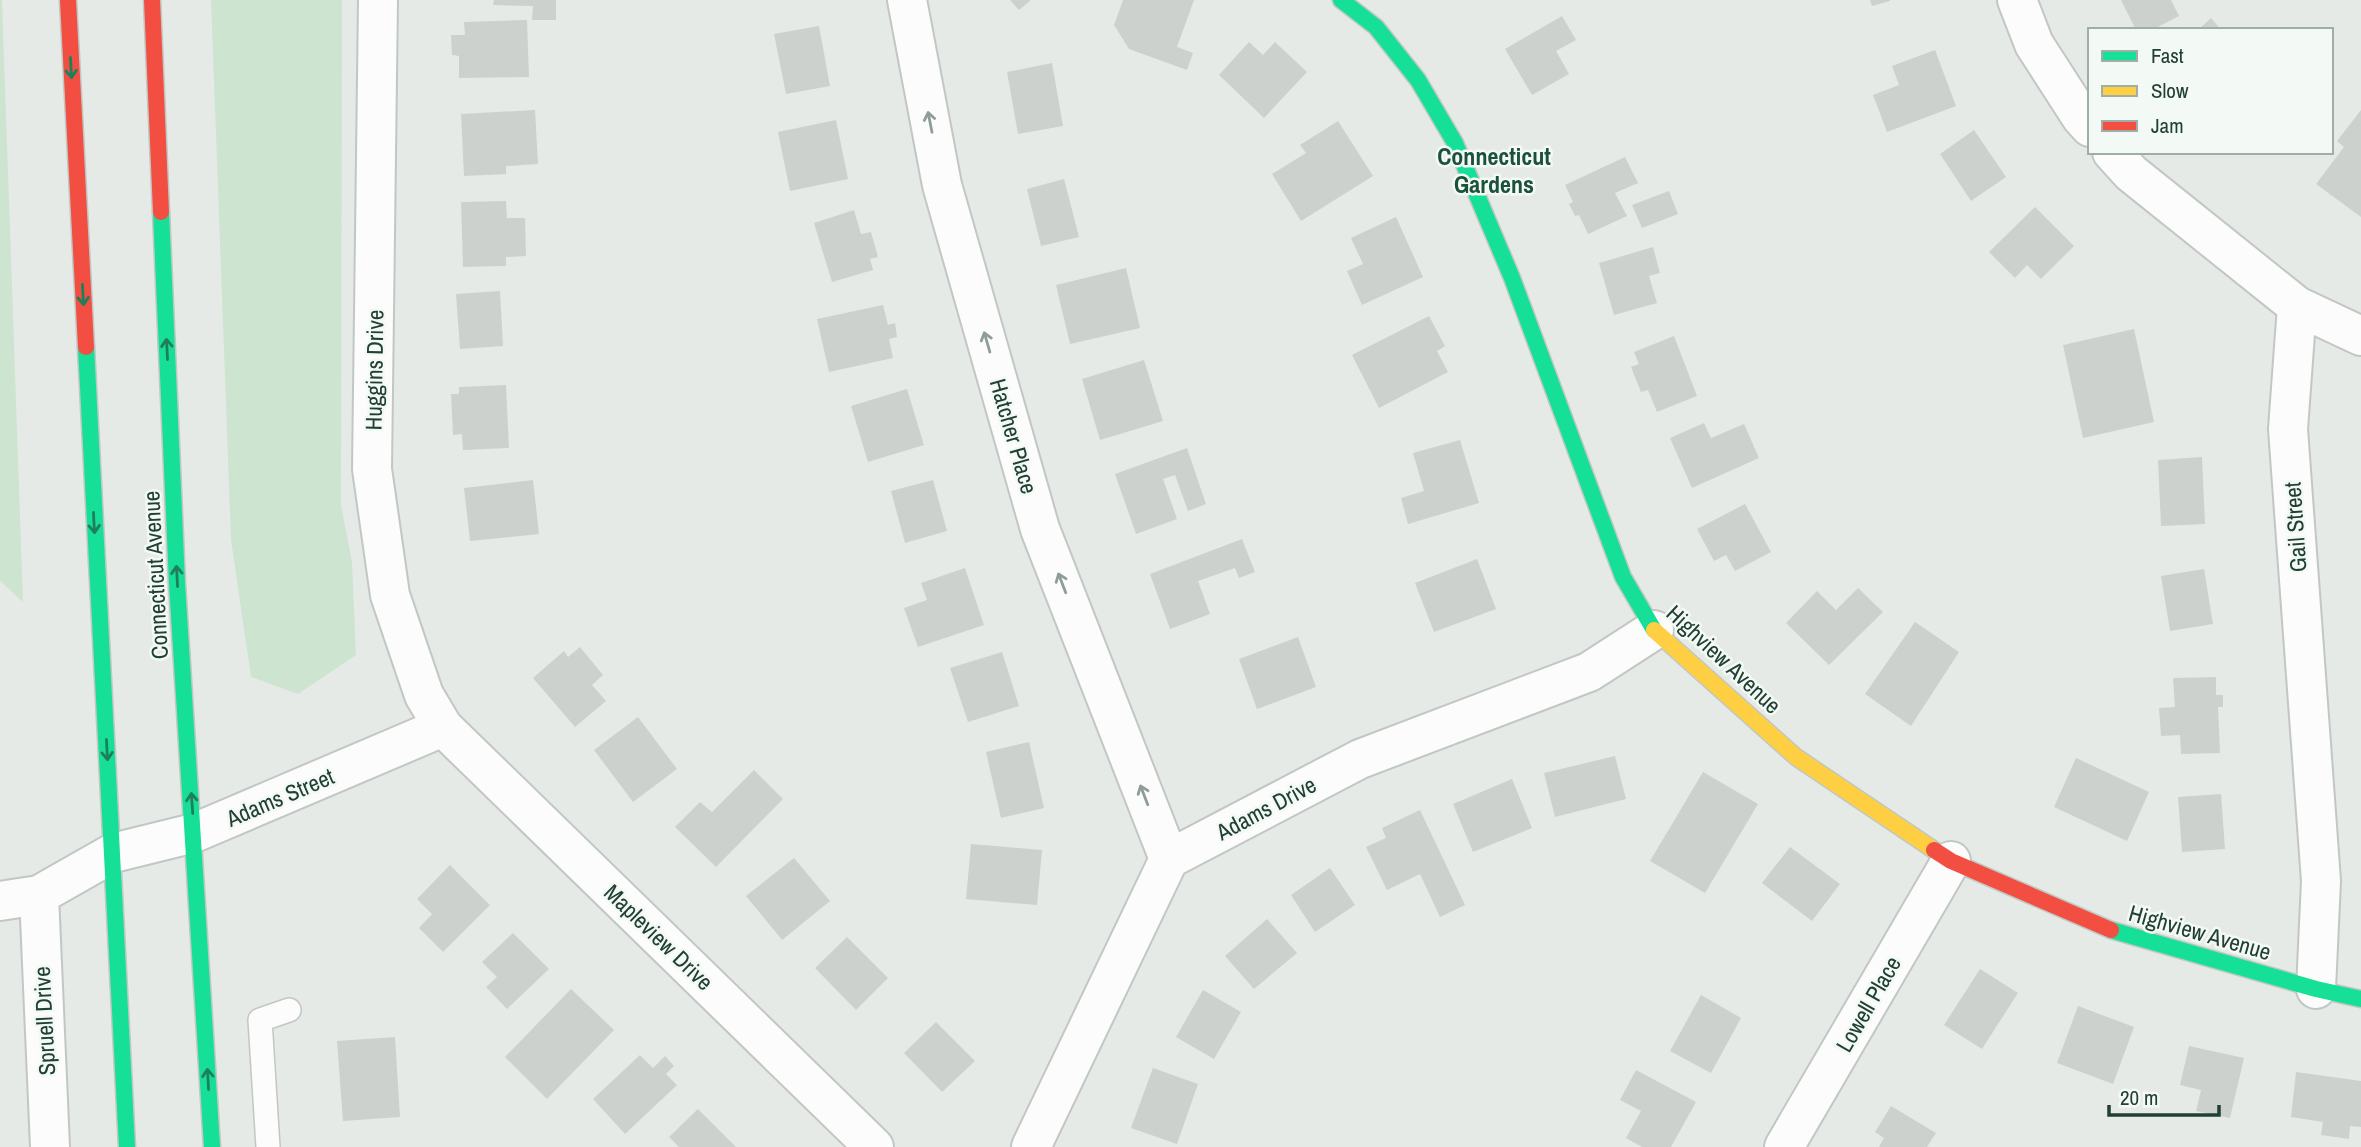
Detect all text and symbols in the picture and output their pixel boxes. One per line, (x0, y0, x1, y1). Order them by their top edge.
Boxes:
legend (2088, 28, 2333, 154)
text: Fast (2151, 41, 2184, 70)
one-way arrow (65, 56, 78, 79)
text: Slow (2151, 76, 2189, 105)
one-way arrow (923, 111, 936, 134)
text: Jam (2151, 111, 2184, 140)
district label: Connecticut Gardens (1437, 140, 1551, 200)
one-way arrow (77, 284, 90, 306)
street label: Huggins Drive (357, 309, 391, 431)
one-way arrow (980, 332, 993, 354)
one-way arrow (161, 337, 174, 360)
street label: Hatcher Place (983, 375, 1045, 497)
street label: Gail Street (2276, 481, 2314, 573)
street label: Connecticut Avenue (135, 490, 175, 660)
one-way arrow (88, 511, 101, 534)
one-way arrow (171, 565, 184, 588)
one-way arrow (1054, 573, 1067, 594)
street label: Highview Avenue (1660, 598, 1788, 720)
one-way arrow (100, 738, 113, 761)
street label: Adams Street (220, 760, 339, 834)
street label: Adams Drive (1210, 769, 1321, 848)
one-way arrow (1137, 785, 1150, 806)
one-way arrow (185, 792, 198, 815)
street label: Mapleview Drive (598, 877, 720, 997)
street label: Highview Avenue (2125, 897, 2275, 967)
street label: Lowell Place (1828, 950, 1908, 1058)
street label: Spruell Drive (26, 966, 62, 1076)
one-way arrow (202, 1068, 215, 1091)
scale bar (2109, 1074, 2219, 1118)
text: 20 m (2120, 1083, 2158, 1112)

